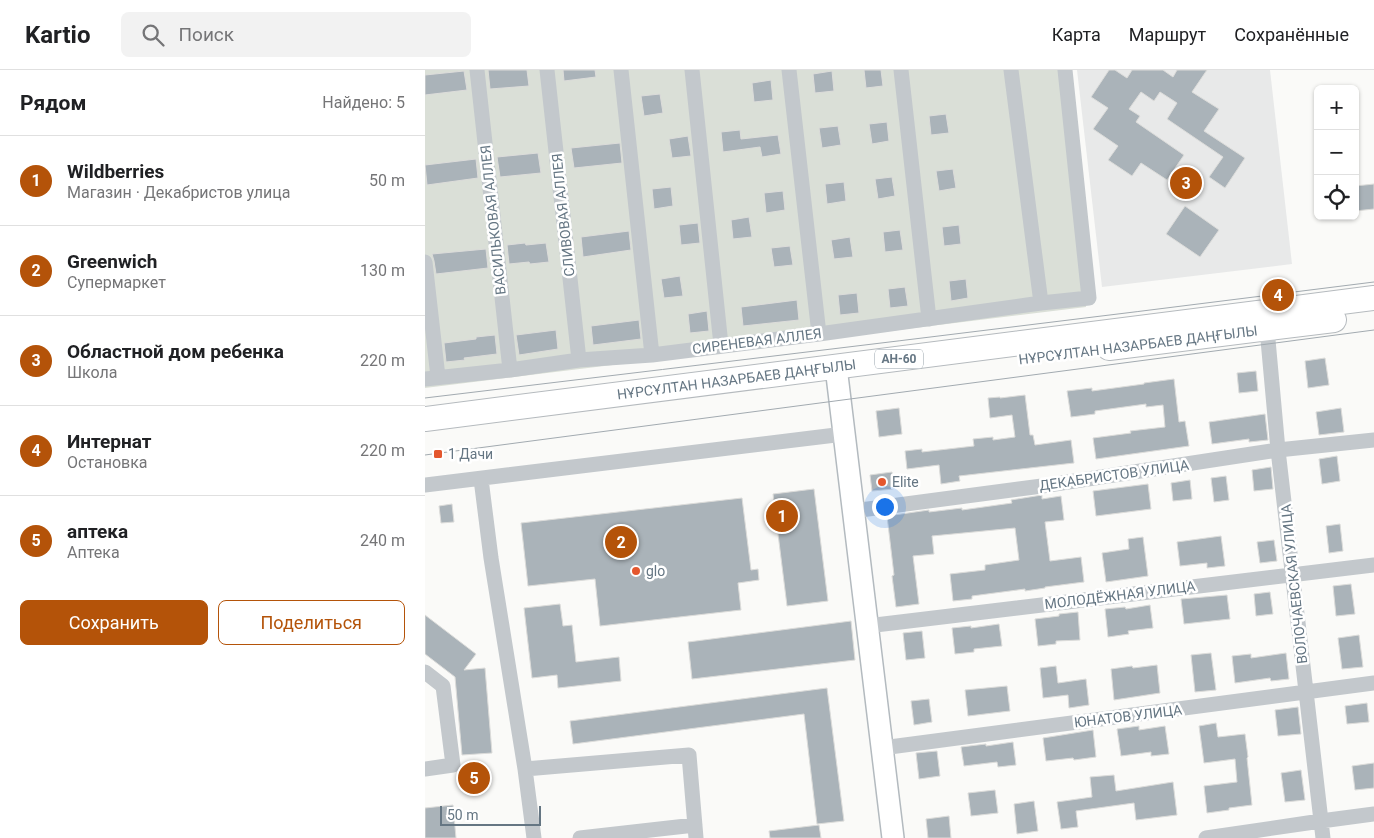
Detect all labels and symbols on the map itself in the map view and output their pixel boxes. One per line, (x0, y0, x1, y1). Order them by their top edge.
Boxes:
street label: ВАСИЛЬКОВАЯ АЛЛЕЯ (477, 144, 509, 296)
street label: СЛИВОВАЯ АЛЛЕЯ (549, 153, 577, 277)
pin: 3 (1170, 164, 1202, 202)
pin: 4 (1262, 276, 1294, 314)
street label: НҰРСҰЛТАН НАЗАРБАЕВ ДАҢҒЫЛЫ (1018, 322, 1258, 368)
street label: СИРЕНЕВАЯ АЛЛЕЯ (691, 325, 823, 357)
road number: АН-60 (875, 350, 923, 368)
street label: НҰРСҰЛТАН НАЗАРБАЕВ ДАҢҒЫЛЫ (616, 356, 857, 402)
place label: 1 Дачи (448, 446, 493, 462)
marker: 1 Дачи (432, 448, 444, 460)
street label: ДЕКАБРИСТОВ УЛИЦА (1038, 457, 1190, 493)
place label: Elite (892, 474, 919, 490)
marker: Elite (876, 476, 888, 488)
your location (872, 494, 898, 520)
pin: 1 (766, 497, 798, 535)
street label: ВОЛОЧАЕВСКАЯ УЛИЦА (1278, 503, 1310, 665)
pin: 2 (605, 523, 637, 561)
place label: glo (646, 563, 665, 579)
marker: glo (630, 565, 642, 577)
street label: МОЛОДЁЖНАЯ УЛИЦА (1044, 578, 1196, 612)
street label: ЮНАТОВ УЛИЦА (1073, 701, 1183, 731)
pin: 5 (458, 759, 490, 797)
scale bar (440, 803, 541, 826)

